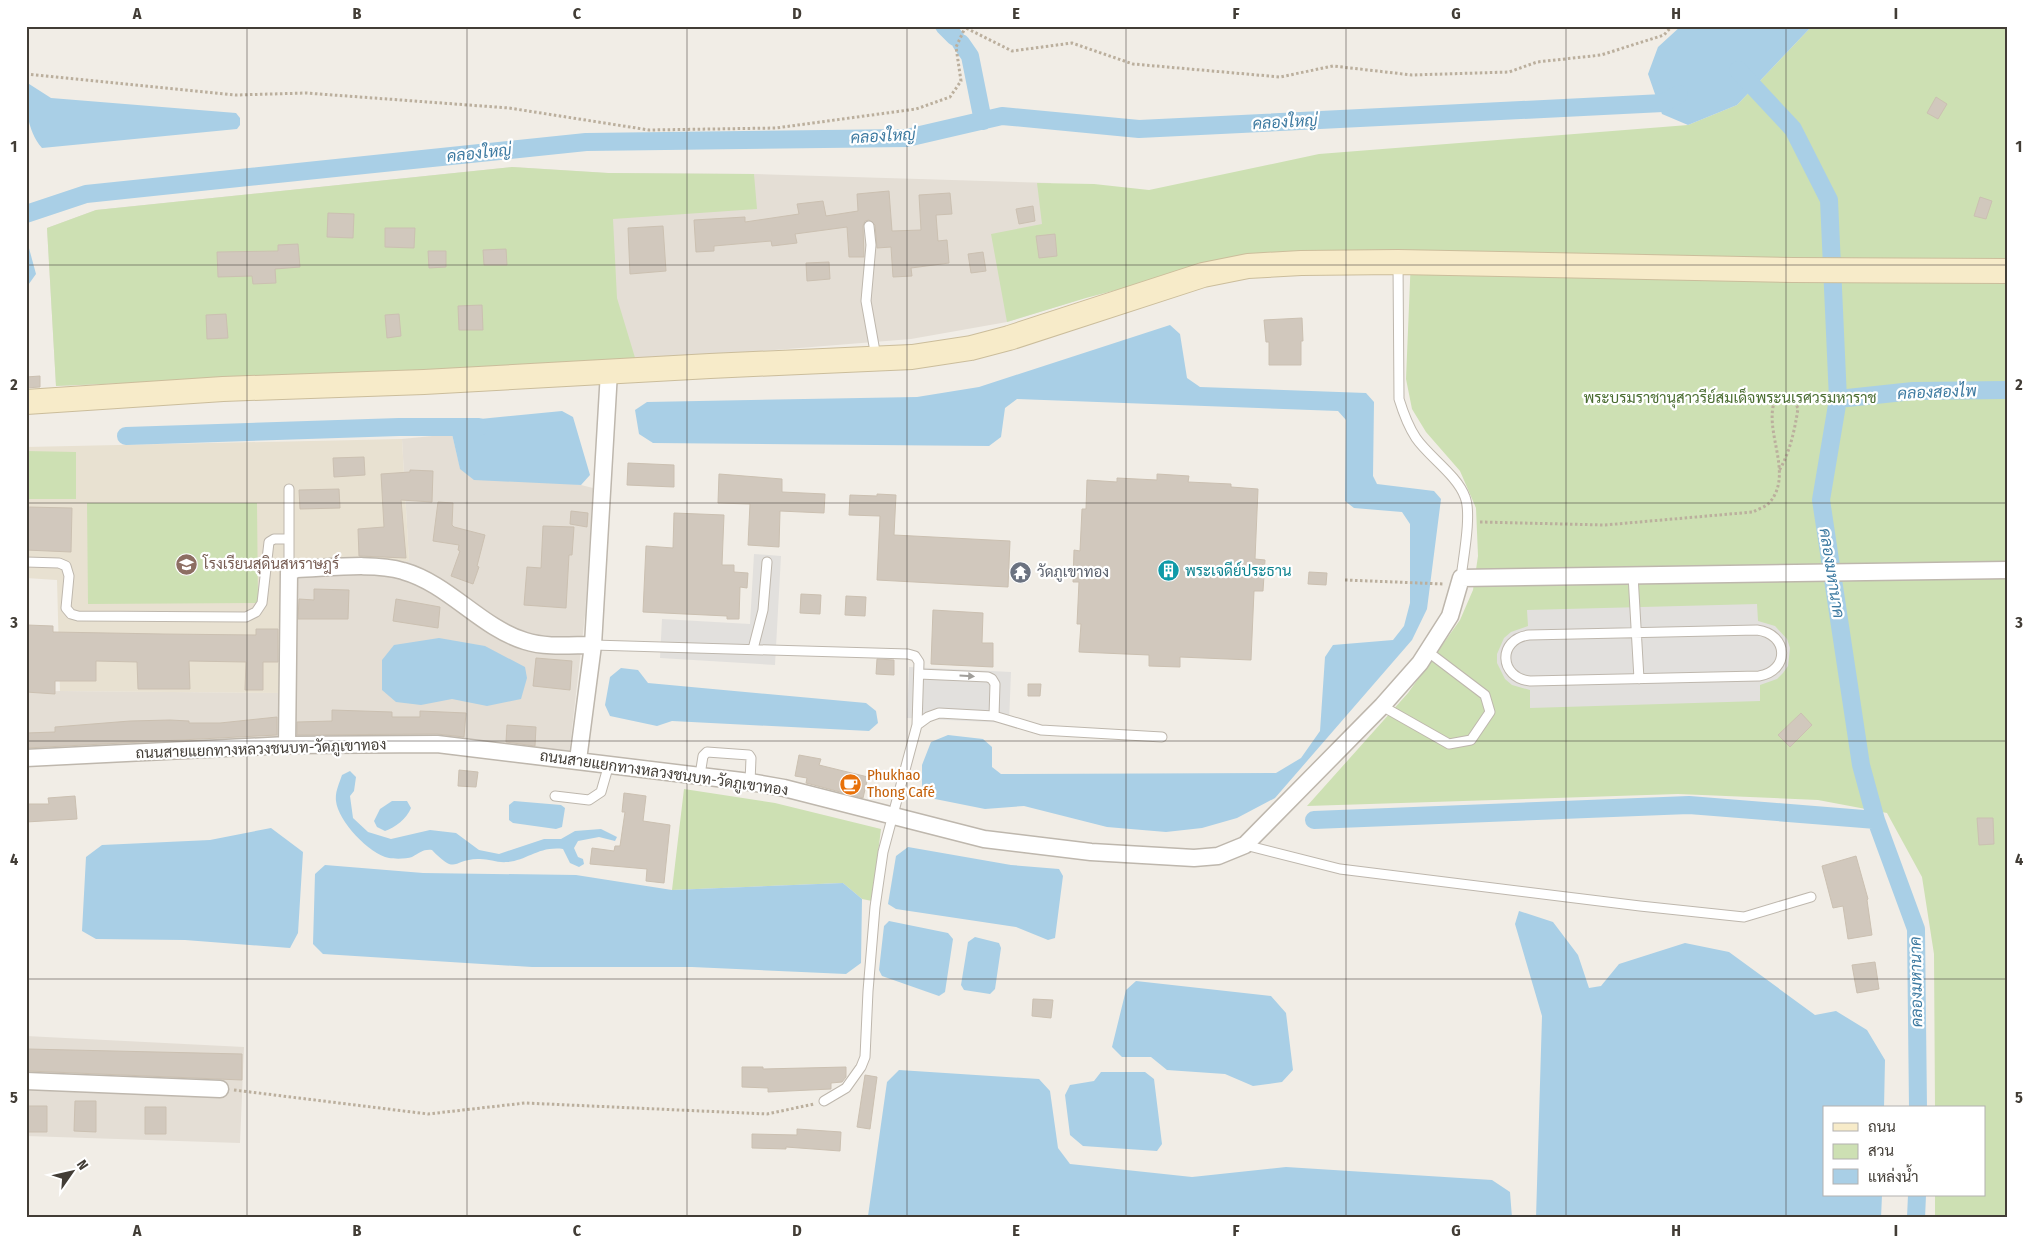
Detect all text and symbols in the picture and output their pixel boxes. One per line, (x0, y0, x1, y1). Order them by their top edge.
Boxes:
text: A (132, 4, 142, 23)
text: B (353, 4, 362, 23)
text: C (573, 4, 582, 23)
text: D (792, 4, 802, 23)
text: E (1012, 4, 1020, 23)
text: F (1232, 4, 1240, 23)
text: G (1451, 4, 1461, 23)
text: H (1671, 4, 1681, 23)
text: I (1894, 4, 1898, 23)
water label: คลองใหญ่ (1252, 109, 1319, 133)
water label: คลองใหญ่ (850, 123, 917, 147)
text: 1 (11, 137, 17, 156)
text: 1 (2016, 137, 2022, 156)
water label: คลองใหญ่ (445, 138, 513, 166)
text: 2 (9, 375, 18, 394)
text: 2 (2014, 375, 2023, 394)
water label: คลองสองไพ (1897, 379, 1977, 403)
park label: พระบรมราชานุสาวรีย์สมเด็จพระนเรศวรมหาราช (1583, 387, 1877, 409)
water label: คลองมหานาค (1816, 527, 1848, 619)
school or university icon: โรงเรียนสุดินสหราษฎร์ (175, 552, 199, 576)
place label: โรงเรียนสุดินสหราษฎร์ (202, 554, 339, 575)
building icon: พระเจดีย์ประธาน (1157, 559, 1181, 583)
temple icon: วัดภูเขาทอง (1009, 560, 1033, 584)
place label: พระเจดีย์ประธาน (1185, 561, 1292, 580)
place label: วัดภูเขาทอง (1037, 563, 1109, 582)
text: 3 (9, 613, 18, 632)
text: 3 (2014, 613, 2023, 632)
one-way arrow (960, 673, 976, 681)
street label: ถนนสายแยกทางหลวงชนบท-วัดภูเขาทอง (135, 736, 387, 763)
street label: ถนนสายแยกทางหลวงชนบท-วัดภูเขาทอง (538, 747, 789, 800)
place label: Phukhao Thong Café (867, 766, 935, 801)
cafe icon: Phukhao Thong Café (839, 772, 863, 796)
text: 4 (10, 850, 18, 869)
text: 4 (2015, 850, 2023, 869)
water label: คลองมหานาค (1906, 936, 1926, 1028)
text: 5 (10, 1088, 18, 1107)
text: 5 (2015, 1088, 2023, 1107)
legend (1823, 1106, 1986, 1196)
text: ถนน (1868, 1118, 1896, 1136)
text: สวน (1868, 1142, 1894, 1160)
north arrow (48, 1146, 98, 1196)
text: N (73, 1157, 92, 1173)
text: แหล่งน้ำ (1868, 1164, 1919, 1186)
text: A (132, 1221, 142, 1240)
text: B (353, 1221, 362, 1240)
text: C (573, 1221, 582, 1240)
text: D (792, 1221, 802, 1240)
text: E (1012, 1221, 1020, 1240)
text: F (1232, 1221, 1240, 1240)
text: G (1451, 1221, 1461, 1240)
text: H (1671, 1221, 1681, 1240)
text: I (1894, 1221, 1898, 1240)

